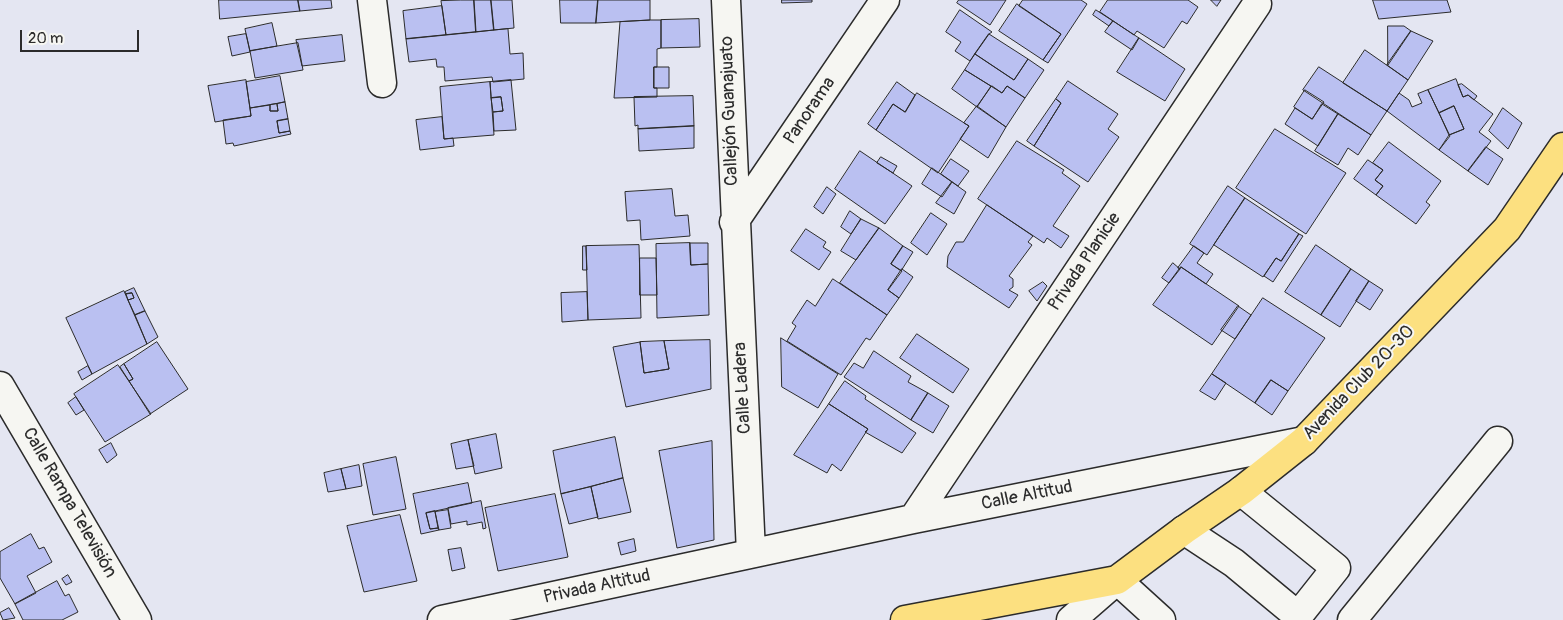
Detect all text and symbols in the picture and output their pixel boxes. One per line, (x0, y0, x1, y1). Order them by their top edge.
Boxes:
scale bar (22, 20, 141, 52)
text: 20 m (28, 29, 63, 48)
street label: Callejón Guanajuato (717, 36, 743, 186)
street label: Panorama (780, 73, 840, 149)
street label: Privada Planicie (1044, 209, 1126, 315)
street label: Avenida Club 20-30 (1299, 321, 1419, 445)
street label: Calle Ladera (730, 341, 756, 435)
street label: Calle Rampa Televisión (17, 424, 121, 582)
street label: Calle Altitud (980, 477, 1074, 515)
street label: Privada Altitud (542, 565, 652, 609)

